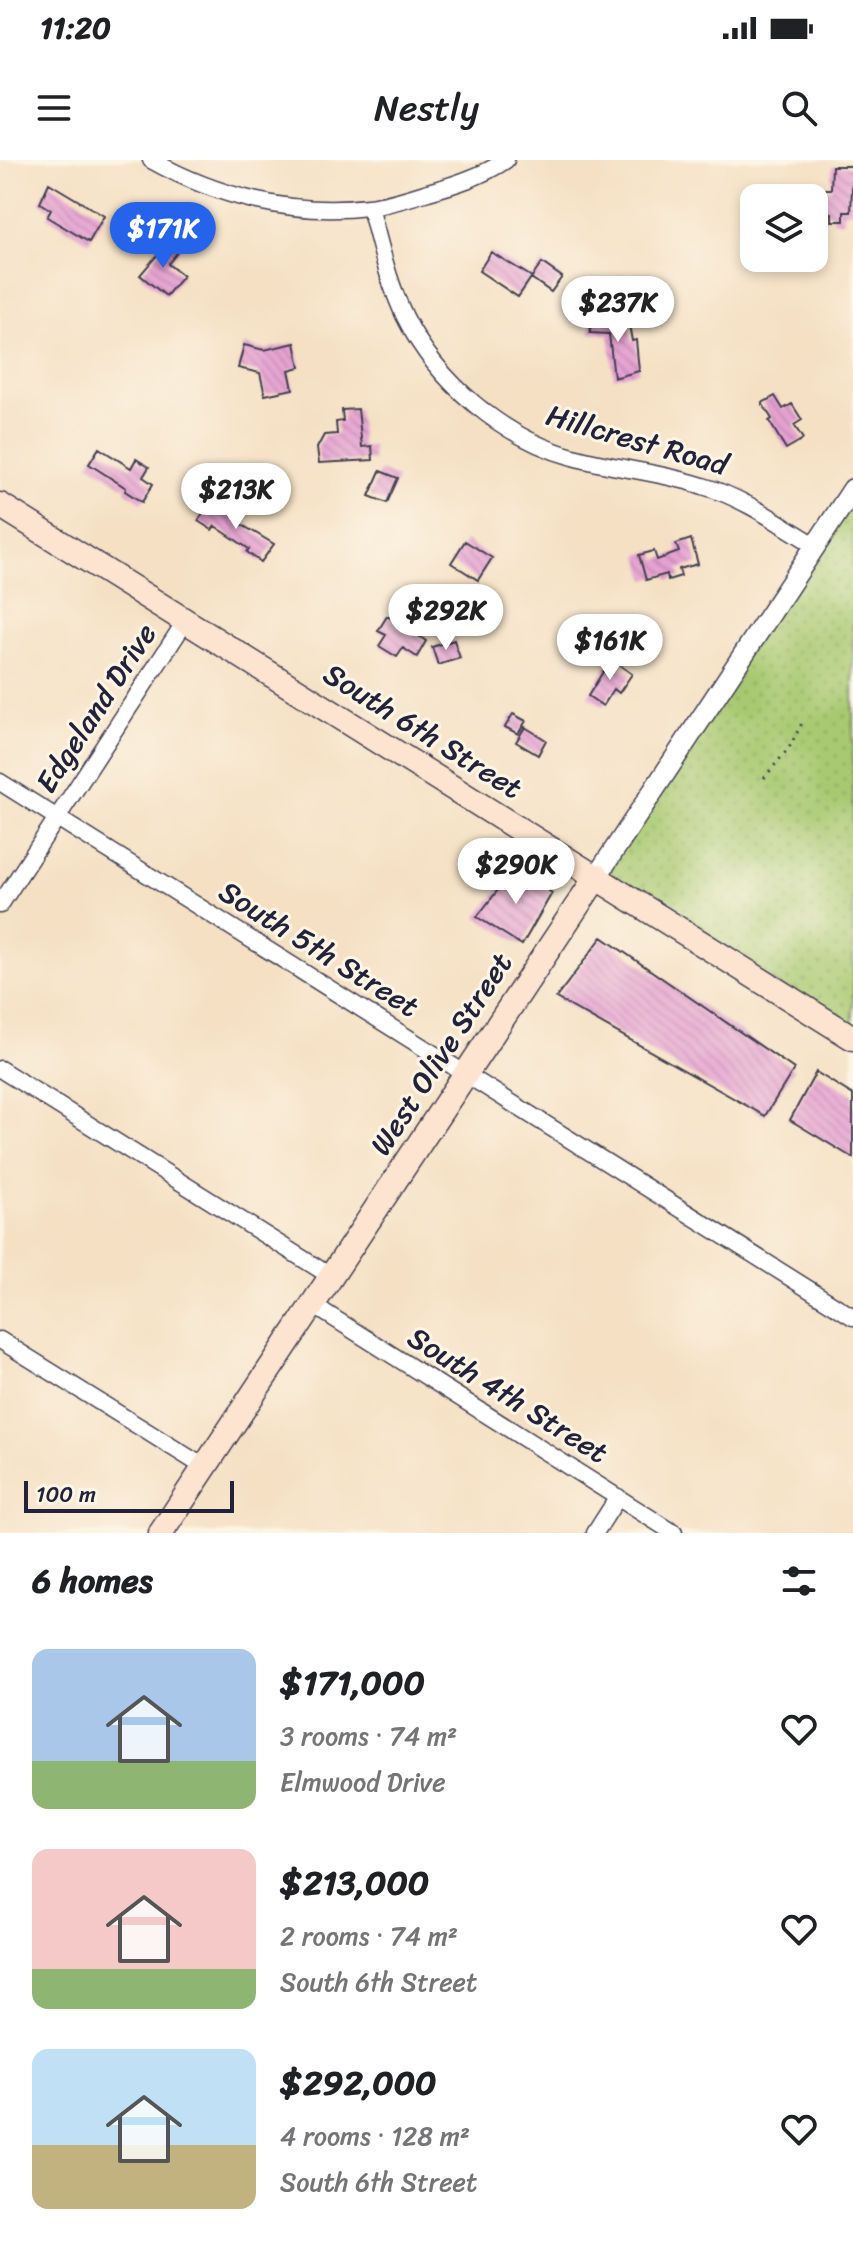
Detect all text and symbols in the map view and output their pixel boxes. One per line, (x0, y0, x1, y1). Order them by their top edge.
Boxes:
text: 11:20 (40, 1, 111, 55)
text: Nestly (374, 76, 479, 140)
icon: menu (32, 86, 76, 130)
icon: search (777, 86, 821, 130)
map controls (740, 184, 828, 272)
button: layers (740, 184, 828, 272)
pin: $171K (107, 202, 219, 270)
text: $171K (128, 205, 198, 251)
pin: $237K (562, 276, 674, 344)
text: $237K (579, 279, 657, 325)
street label: Hillcrest Road (540, 388, 736, 492)
pin: $213K (180, 463, 292, 531)
text: $213K (199, 466, 273, 512)
pin: $292K (390, 584, 502, 652)
text: $292K (406, 587, 486, 633)
street label: Edgeland Drive (20, 612, 172, 804)
pin: $161K (554, 614, 666, 682)
text: $161K (575, 617, 645, 663)
street label: South 6th Street (312, 648, 534, 814)
pin: $290K (460, 838, 572, 906)
text: $290K (476, 841, 556, 887)
street label: South 5th Street (208, 865, 430, 1033)
street label: West Olive Street (355, 941, 527, 1167)
street label: South 4th Street (396, 1311, 620, 1479)
text: 100 m (36, 1475, 96, 1514)
scale bar (24, 1477, 234, 1513)
text: 6 homes (32, 1551, 153, 1611)
icon: filters (777, 1559, 821, 1603)
text: $171,000 (280, 1653, 425, 1713)
icon: home (96, 1681, 192, 1777)
icon: heart (777, 1707, 821, 1751)
text: 3 rooms · 74 m² (280, 1713, 457, 1759)
text: Elmwood Drive (280, 1759, 446, 1805)
text: $213,000 (280, 1853, 429, 1913)
icon: home (96, 1881, 192, 1977)
icon: heart (777, 1907, 821, 1951)
text: 2 rooms · 74 m² (280, 1913, 458, 1959)
text: South 6th Street (280, 1959, 477, 2005)
text: $292,000 (280, 2053, 437, 2113)
icon: home (96, 2081, 192, 2177)
icon: heart (777, 2107, 821, 2151)
text: 4 rooms · 128 m² (280, 2113, 470, 2159)
text: South 6th Street (280, 2159, 477, 2205)

